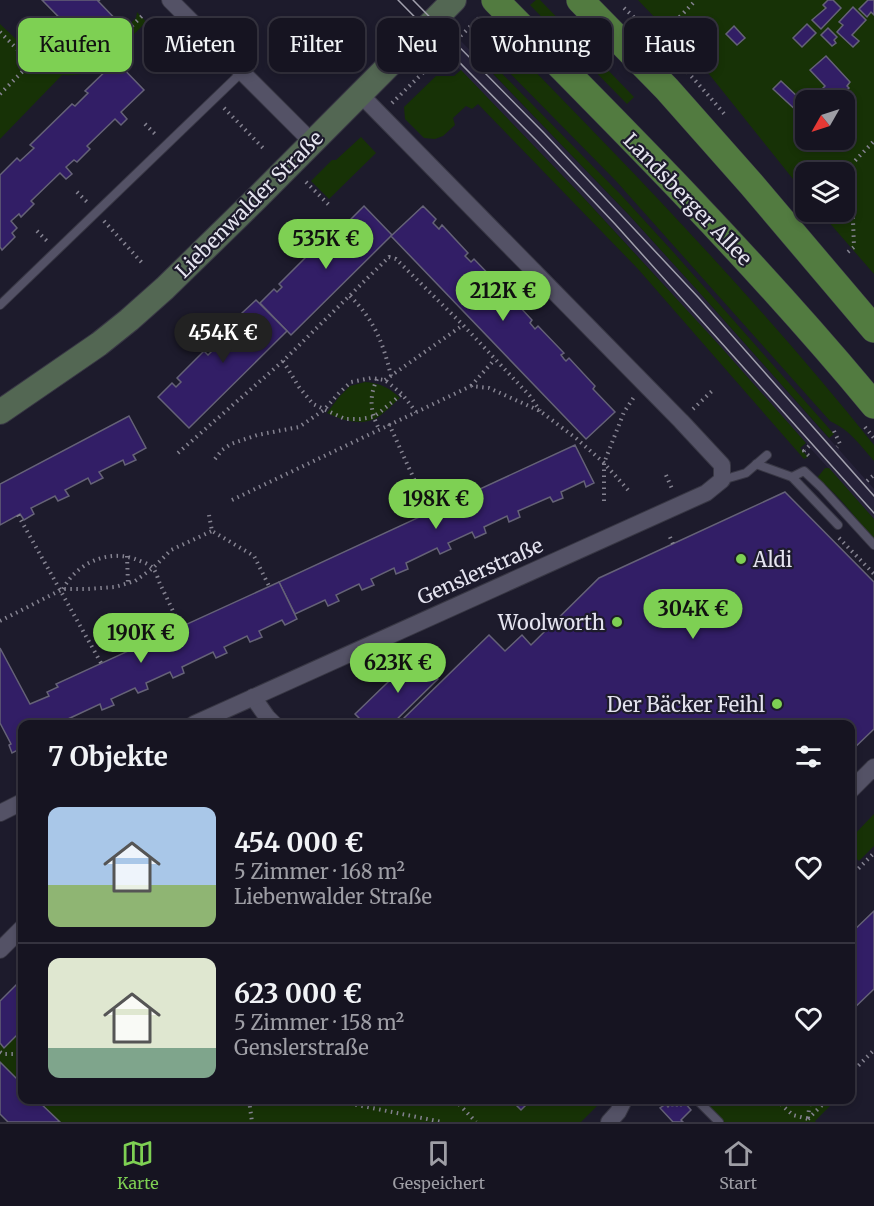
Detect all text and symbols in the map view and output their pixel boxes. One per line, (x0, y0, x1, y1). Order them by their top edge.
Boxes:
chip: Kaufen (18, 18, 132, 72)
chip: Mieten (144, 18, 257, 72)
chip: Filter (269, 18, 365, 72)
chip: Neu (377, 18, 459, 72)
chip: Wohnung (471, 18, 612, 72)
chip: Haus (624, 18, 717, 72)
north arrow (795, 90, 855, 150)
map controls (795, 90, 855, 222)
street label: Liebenwalder Straße (170, 125, 328, 283)
street label: Landsberger Allee (618, 128, 758, 270)
button: layers (795, 162, 855, 222)
pin: 535K € (277, 219, 375, 270)
text: 535K € (292, 226, 360, 251)
pin: 212K € (454, 271, 552, 322)
text: 212K € (470, 278, 536, 303)
pin: 454K € (174, 313, 272, 364)
text: 454K € (188, 320, 258, 345)
pin: 198K € (387, 479, 485, 530)
text: 198K € (403, 486, 469, 511)
street label: Genslerstraße (413, 532, 547, 610)
place label: Aldi (752, 547, 792, 572)
marker: Aldi (734, 552, 748, 566)
pin: 304K € (644, 589, 742, 640)
text: 304K € (657, 596, 729, 621)
place label: Woolworth (497, 610, 605, 635)
pin: 190K € (92, 613, 190, 664)
marker: Woolworth (610, 615, 624, 629)
text: 190K € (107, 620, 175, 645)
pin: 623K € (349, 643, 447, 694)
text: 623K € (364, 650, 432, 675)
place label: Der Bäcker Feihl (607, 692, 765, 717)
marker: Der Bäcker Feihl (770, 697, 784, 711)
text: 7 Objekte (48, 740, 168, 773)
icon: filters (792, 740, 825, 773)
text: 454 000 € (234, 826, 364, 859)
icon: home (96, 831, 168, 903)
icon: heart (792, 851, 825, 884)
text: 5 Zimmer · 168 m² (234, 859, 405, 884)
text: Liebenwalder Straße (234, 884, 432, 909)
text: 623 000 € (234, 977, 362, 1010)
icon: home (96, 982, 168, 1054)
icon: heart (792, 1002, 825, 1035)
text: 5 Zimmer · 158 m² (234, 1010, 404, 1035)
text: Genslerstraße (234, 1035, 369, 1060)
tab: Karte (117, 1137, 159, 1193)
tab: Gespeichert (393, 1137, 485, 1193)
tab: Start (719, 1137, 757, 1193)

